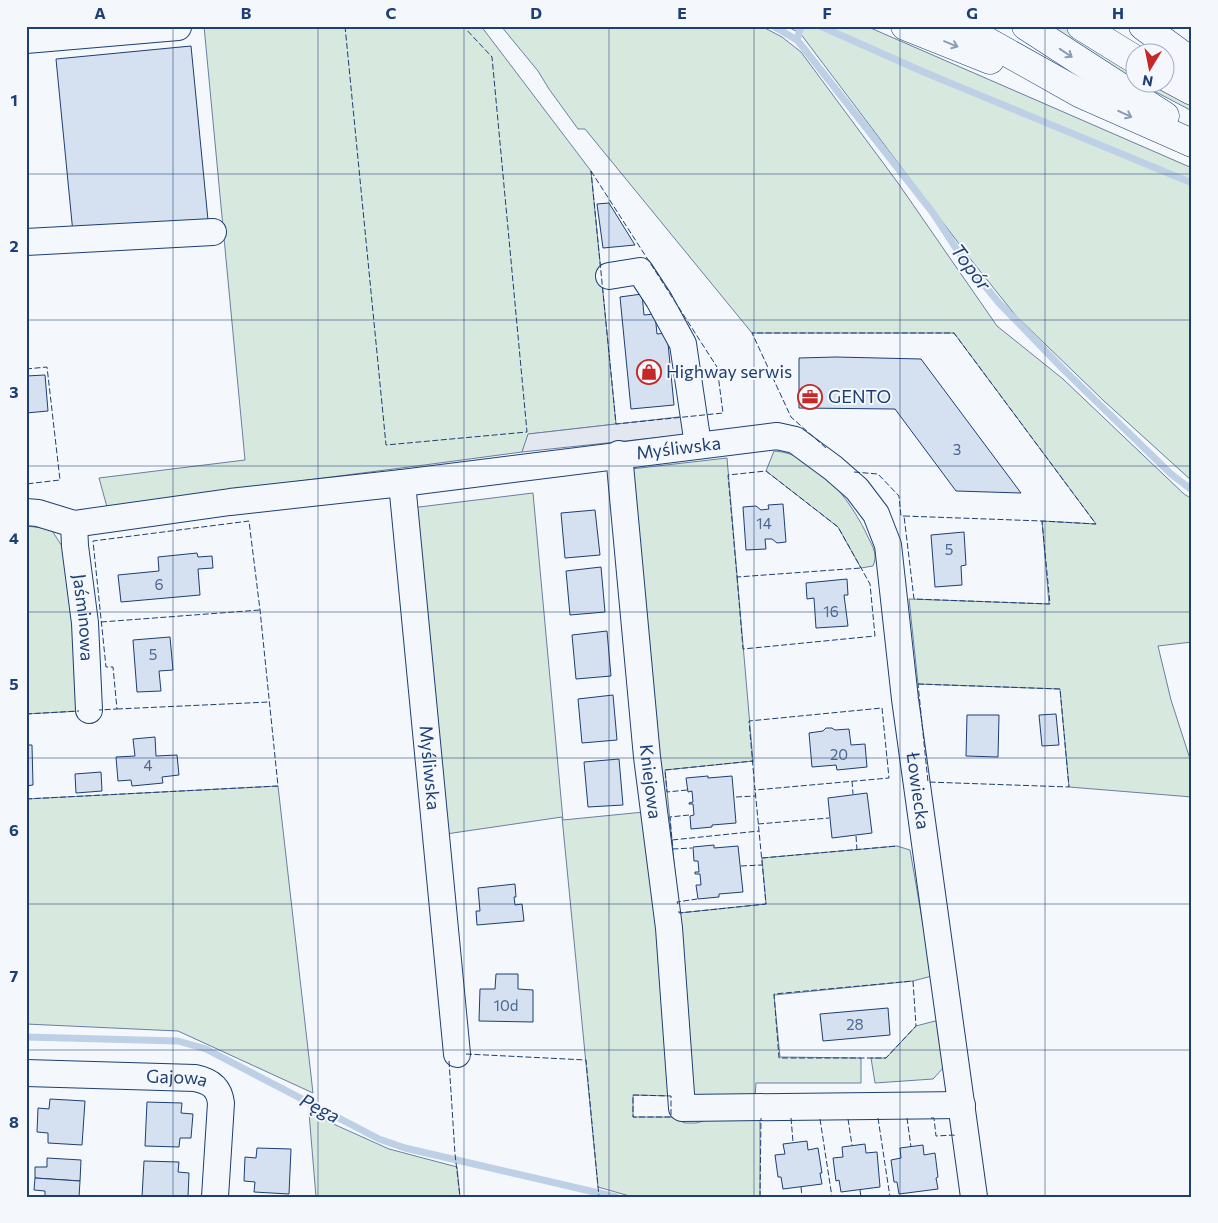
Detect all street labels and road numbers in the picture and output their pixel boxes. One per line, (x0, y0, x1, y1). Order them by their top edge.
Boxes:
street label: Myśliwska (635, 431, 722, 464)
street label: Jaśminowa (69, 572, 99, 662)
street label: Myśliwska (415, 724, 445, 811)
street label: Kniejowa (636, 743, 667, 820)
street label: Łowiecka (902, 750, 935, 831)
street label: Gajowa (146, 1065, 211, 1091)

